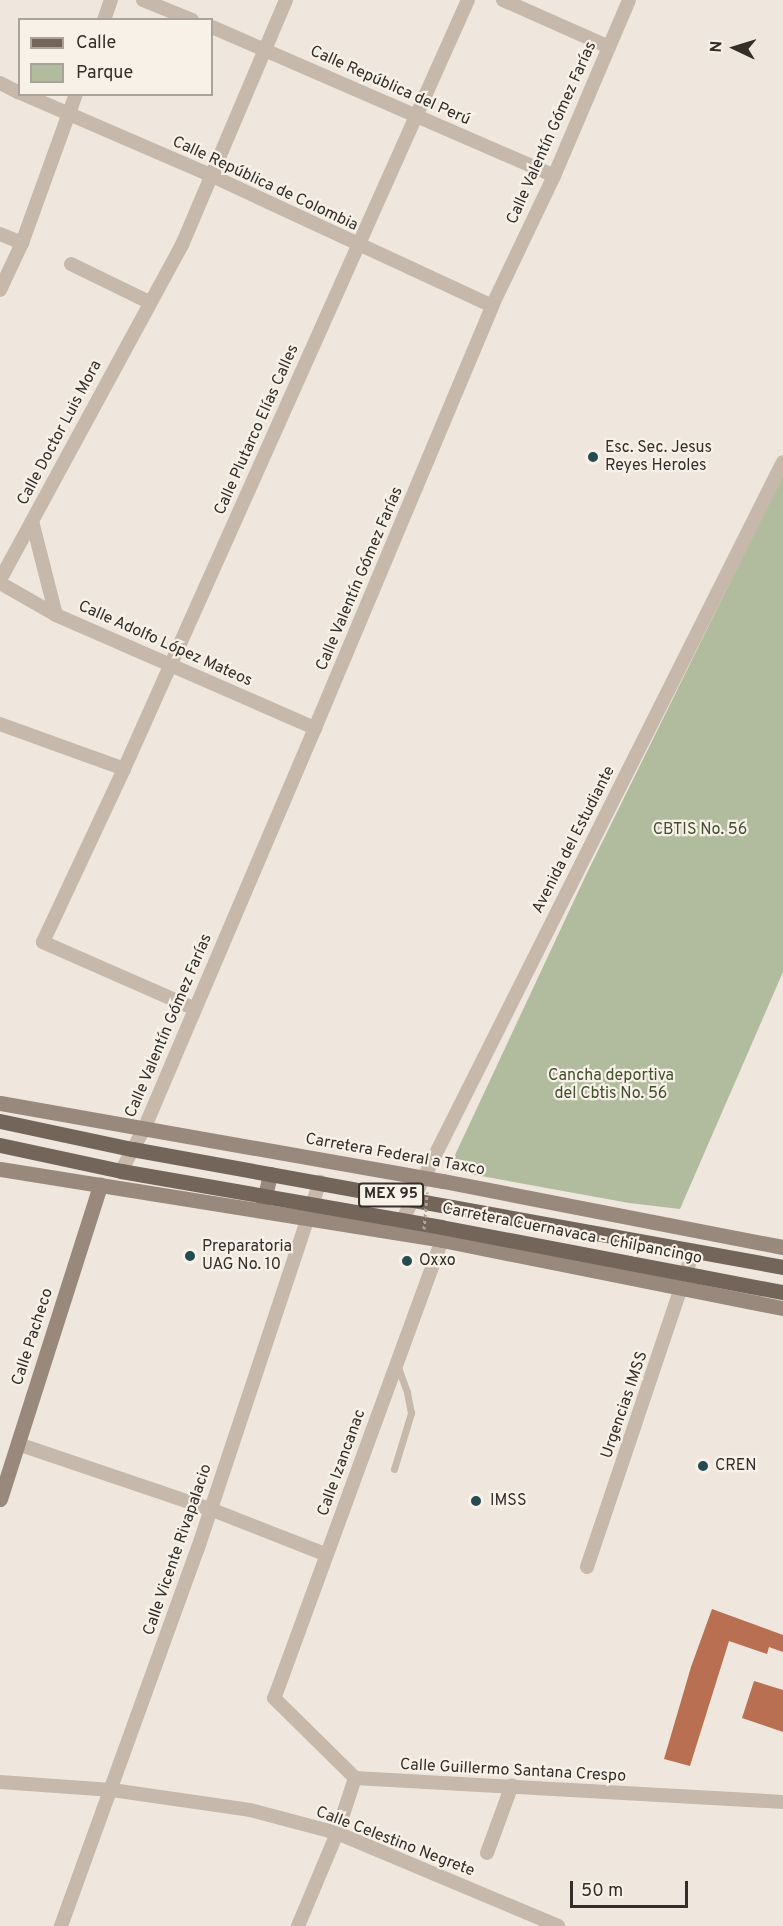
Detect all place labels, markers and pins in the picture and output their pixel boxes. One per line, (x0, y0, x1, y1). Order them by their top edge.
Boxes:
place label: Esc. Sec. Jesus Reyes Heroles (605, 438, 712, 476)
marker: Esc. Sec. Jesus Reyes Heroles (586, 450, 600, 464)
place label: Preparatoria UAG No. 10 (202, 1237, 292, 1275)
marker: Preparatoria UAG No. 10 (183, 1249, 197, 1263)
place label: Oxxo (419, 1251, 456, 1271)
marker: Oxxo (400, 1254, 414, 1268)
place label: CREN (715, 1456, 757, 1476)
marker: CREN (696, 1459, 710, 1473)
place label: IMSS (490, 1491, 526, 1511)
marker: IMSS (467, 1492, 485, 1510)

